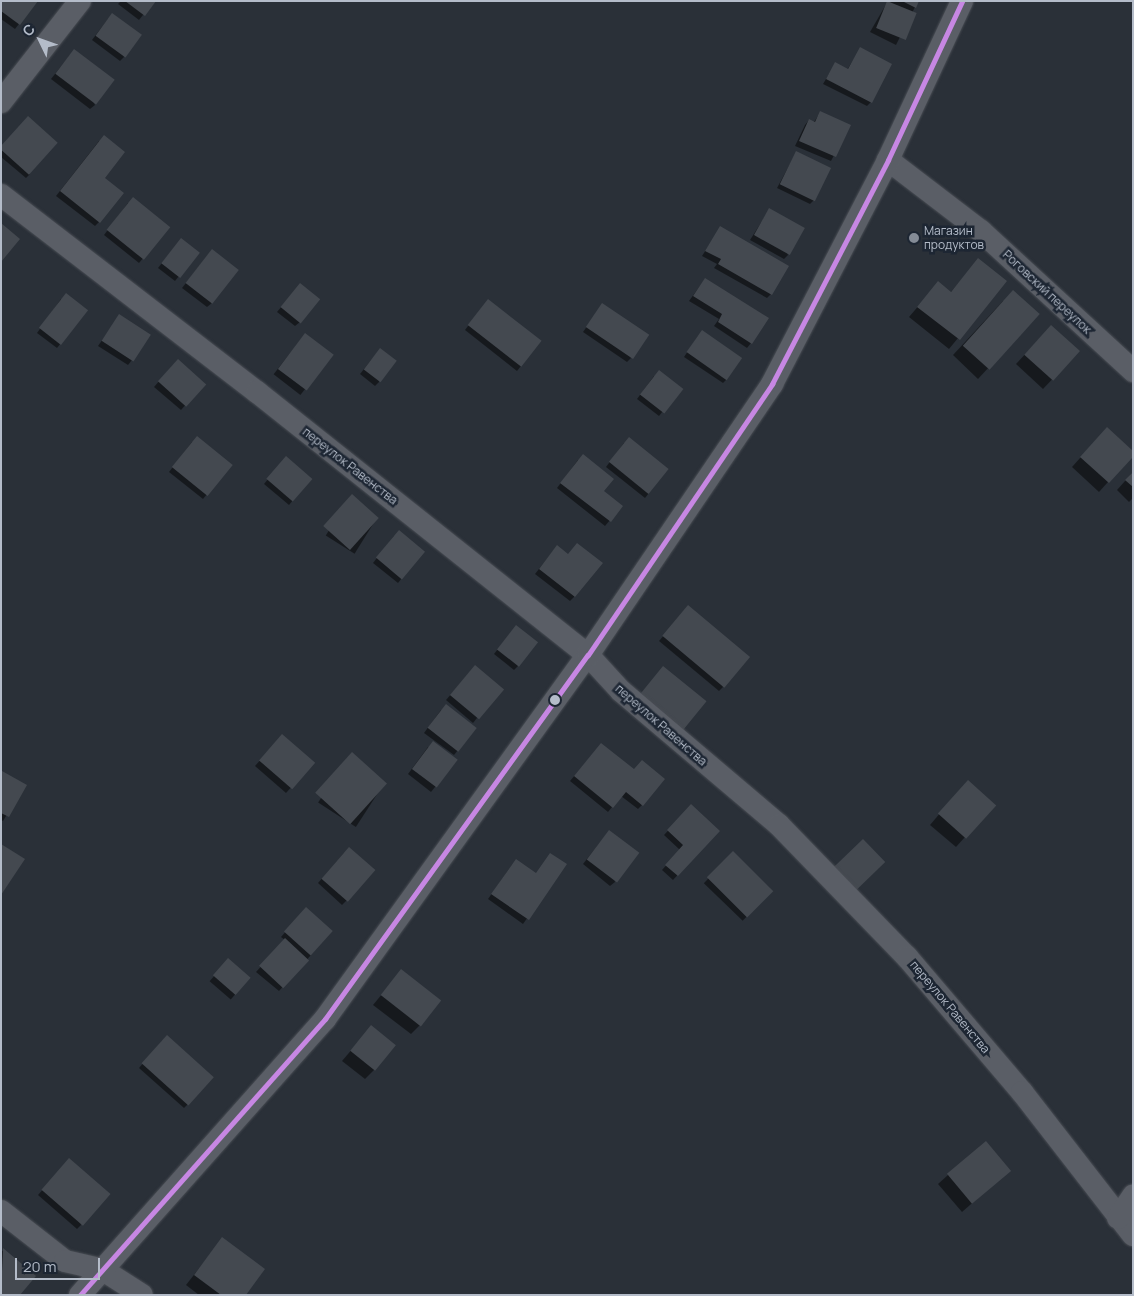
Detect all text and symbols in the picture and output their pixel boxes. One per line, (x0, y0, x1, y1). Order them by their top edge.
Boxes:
north arrow (15, 15, 65, 65)
text: С (18, 19, 39, 40)
place label: Магазин продуктов (924, 224, 984, 252)
marker: Магазин продуктов (908, 232, 920, 244)
street label: Роговский переулок (1000, 247, 1094, 337)
street label: переулок Равенства (300, 424, 400, 508)
street label: переулок Равенства (612, 681, 710, 769)
unlabelled marker (550, 695, 560, 705)
street label: переулок Равенства (907, 958, 993, 1056)
scale bar (18, 1248, 102, 1280)
text: 20 m (23, 1256, 56, 1277)

